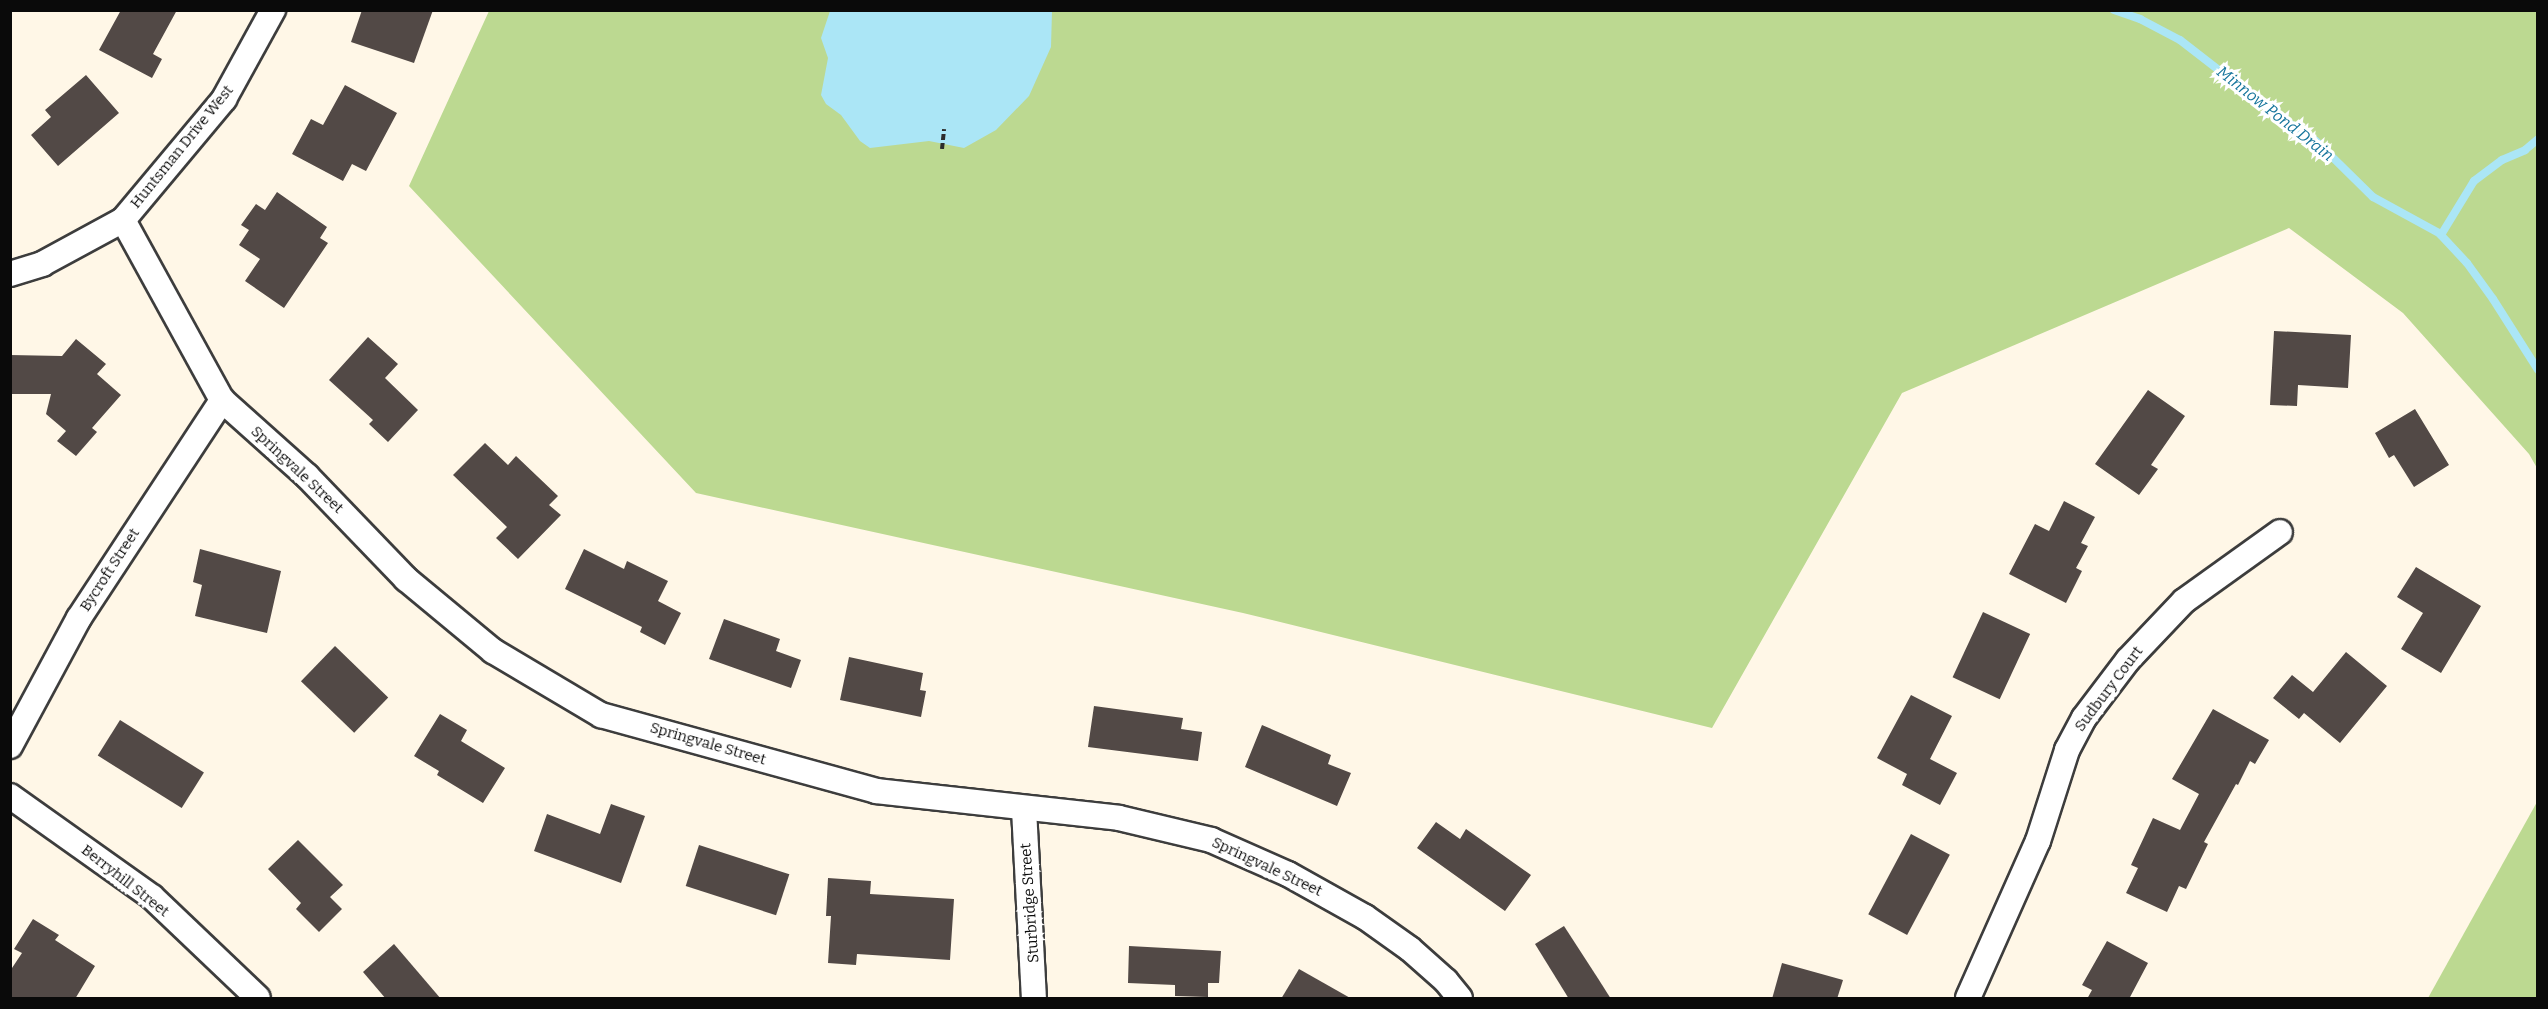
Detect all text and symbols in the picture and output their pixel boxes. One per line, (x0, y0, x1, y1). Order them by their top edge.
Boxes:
water label: Minnow Pond Drain (2213, 62, 2337, 166)
street label: Huntsman Drive West (127, 82, 237, 212)
street label: Springvale Street (247, 423, 347, 517)
street label: Bycroft Street (76, 525, 144, 615)
street label: Sudbury Court (2071, 643, 2147, 735)
street label: Springvale Street (648, 719, 768, 769)
street label: Springvale Street (1209, 834, 1325, 900)
street label: Berryhill Street (77, 841, 173, 921)
street label: Sturbridge Street (1017, 842, 1043, 964)

